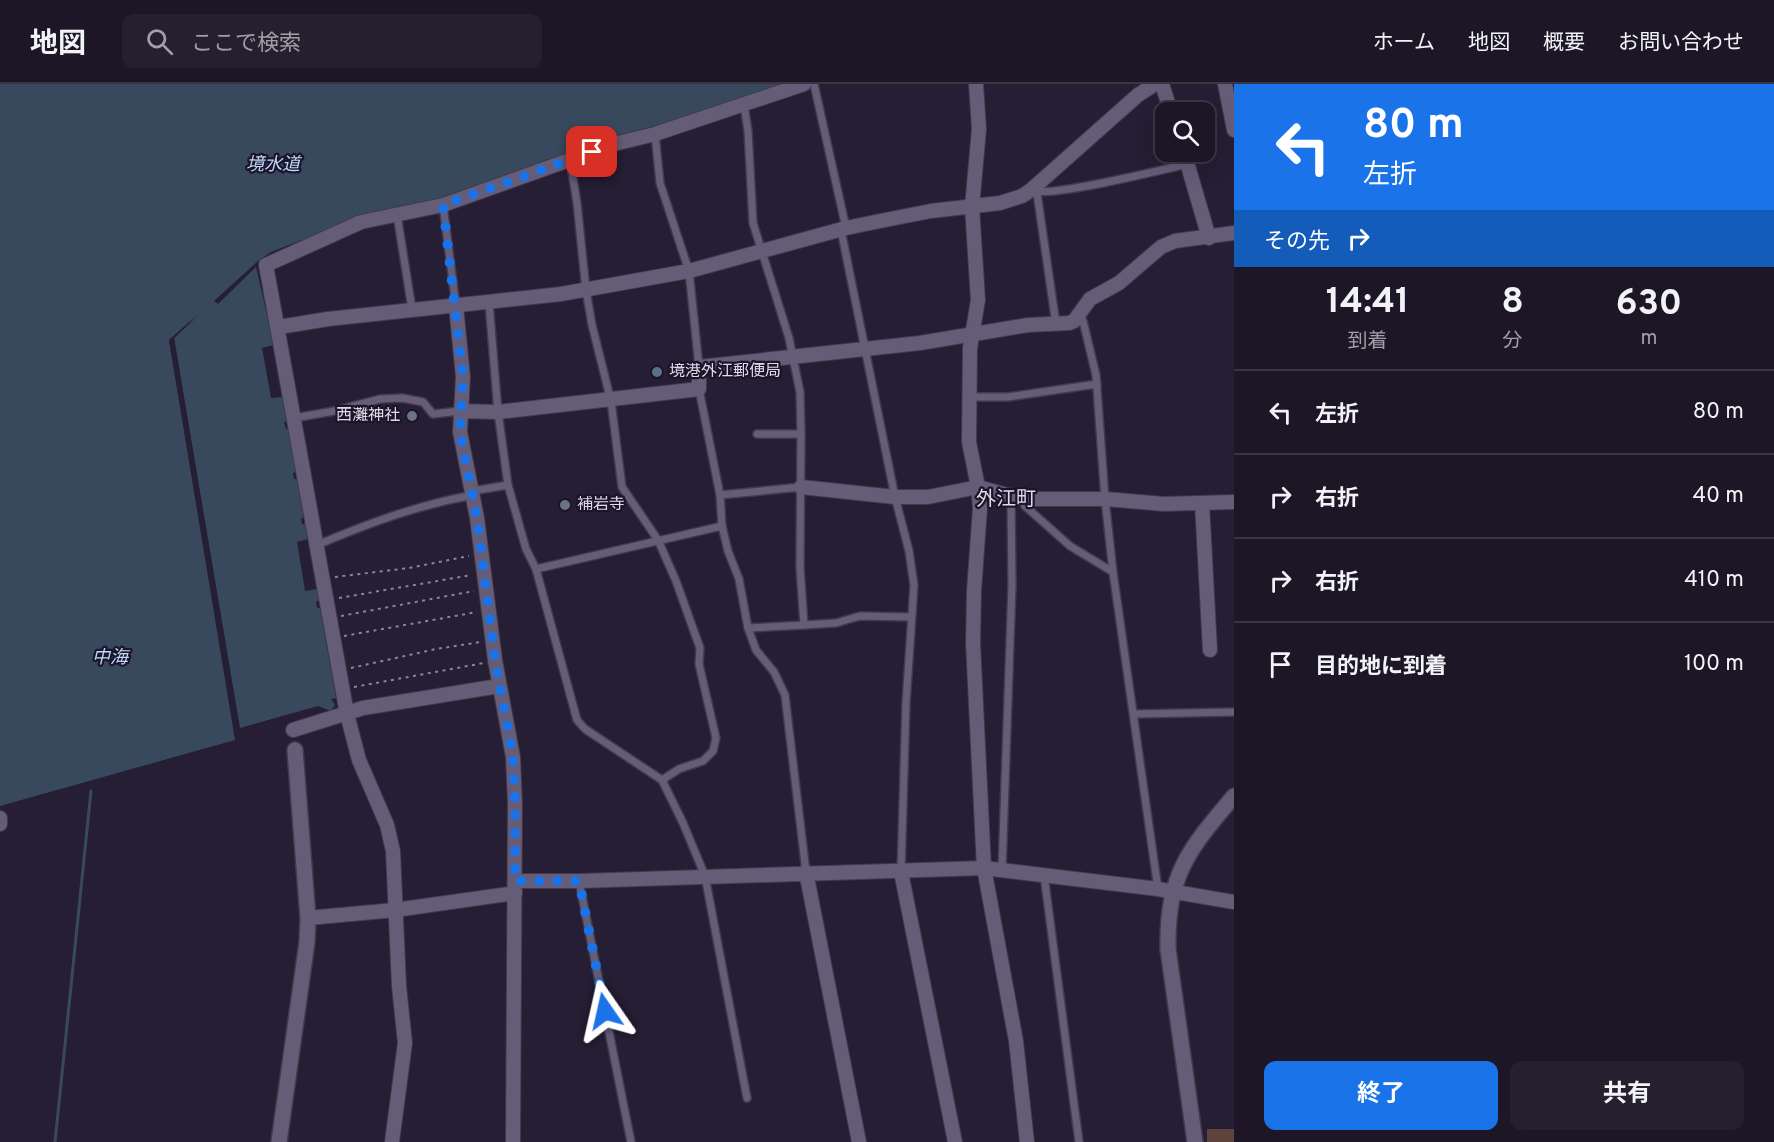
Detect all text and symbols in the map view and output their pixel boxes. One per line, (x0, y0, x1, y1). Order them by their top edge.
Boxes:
search box (122, 14, 542, 68)
icon: search (143, 25, 176, 58)
text: 地図 (30, 27, 86, 63)
text: ホーム (1373, 30, 1435, 57)
text: 地図 (1468, 30, 1510, 57)
text: 概要 (1543, 30, 1585, 57)
text: お問い合わせ (1618, 30, 1744, 57)
text: ここで検索 (191, 31, 301, 58)
text: 80 m (1363, 100, 1464, 153)
map controls (1155, 102, 1215, 162)
button: search (1155, 102, 1215, 162)
icon: left (1264, 108, 1342, 186)
pin (566, 126, 617, 177)
icon: arrive (575, 135, 608, 168)
water label: 境水道 (246, 154, 303, 177)
text: 左折 (1363, 159, 1417, 193)
icon: right (1342, 222, 1375, 255)
text: その先 (1264, 229, 1330, 256)
text: 14:41 (1326, 280, 1410, 326)
text: 8 (1501, 280, 1524, 326)
text: 630 (1615, 282, 1682, 328)
text: m (1640, 326, 1657, 352)
text: 到着 (1348, 329, 1388, 355)
text: 分 (1502, 329, 1522, 355)
place label: 境港外江郵便局 (669, 362, 781, 382)
marker: 境港外江郵便局 (650, 365, 664, 379)
icon: left (1264, 396, 1297, 429)
text: 80 m (1693, 399, 1744, 426)
text: 左折 (1315, 402, 1359, 429)
place label: 西灘神社 (336, 406, 400, 426)
marker: 西灘神社 (405, 409, 419, 423)
icon: right (1264, 480, 1297, 513)
text: 40 m (1692, 483, 1744, 510)
text: 右折 (1315, 486, 1359, 513)
district label: 外江町 (976, 487, 1036, 513)
place label: 補岩寺 (577, 495, 625, 515)
marker: 補岩寺 (558, 498, 572, 512)
icon: right (1264, 564, 1297, 597)
text: 410 m (1684, 567, 1744, 594)
text: 右折 (1315, 570, 1359, 597)
water label: 中海 (92, 647, 131, 670)
icon: arrive (1264, 648, 1297, 681)
text: 100 m (1684, 651, 1744, 678)
text: 目的地に到着 (1315, 654, 1447, 681)
position arrow (573, 979, 637, 1043)
button: 終了 (1264, 1061, 1498, 1130)
button: 共有 (1510, 1061, 1744, 1130)

